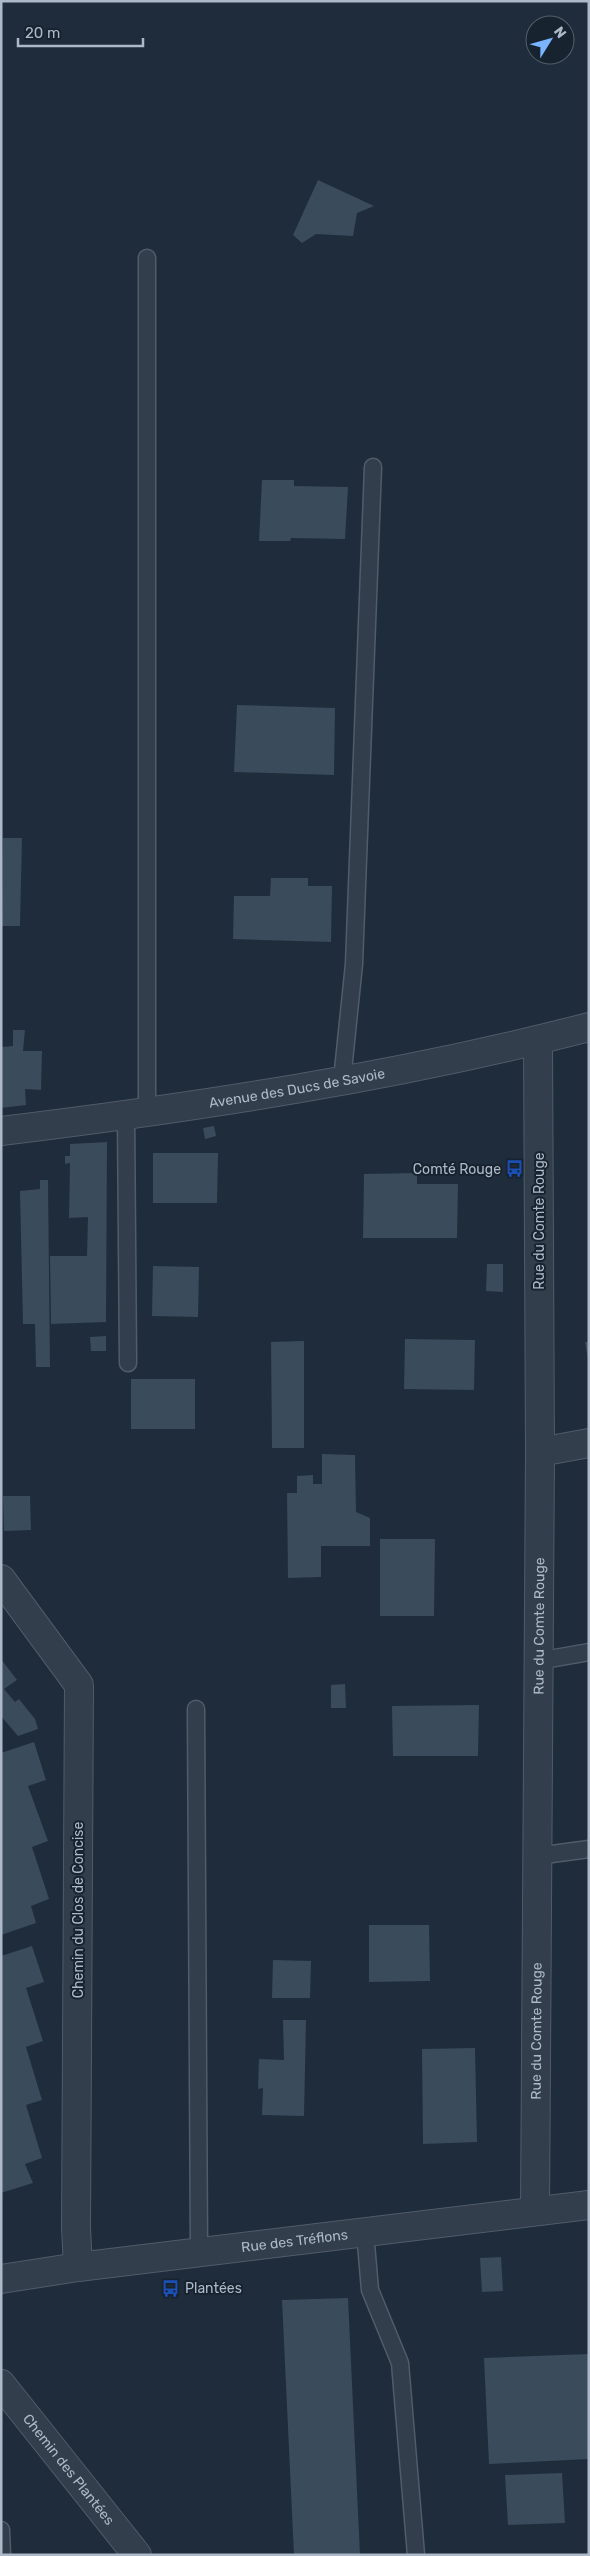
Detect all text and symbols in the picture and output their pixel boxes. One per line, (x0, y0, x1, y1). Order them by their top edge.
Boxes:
scale bar (18, 15, 142, 47)
north arrow (525, 15, 575, 65)
text: N (550, 23, 570, 42)
text: 20 m (25, 24, 60, 42)
street label: Avenue des Ducs de Savoie (208, 1064, 386, 1111)
street label: Rue du Comte Rouge (531, 1152, 548, 1290)
bus stop icon: Comté Rouge (505, 1159, 525, 1179)
place label: Comté Rouge (413, 1161, 501, 1178)
street label: Rue du Comte Rouge (530, 1557, 548, 1695)
street label: Chemin du Clos de Concise (70, 1822, 87, 1998)
street label: Rue du Comte Rouge (527, 1962, 545, 2100)
street label: Rue des Tréflons (240, 2226, 349, 2256)
bus stop icon: Plantées (161, 2278, 181, 2298)
place label: Plantées (185, 2280, 242, 2297)
street label: Chemin des Plantées (20, 2410, 118, 2528)

